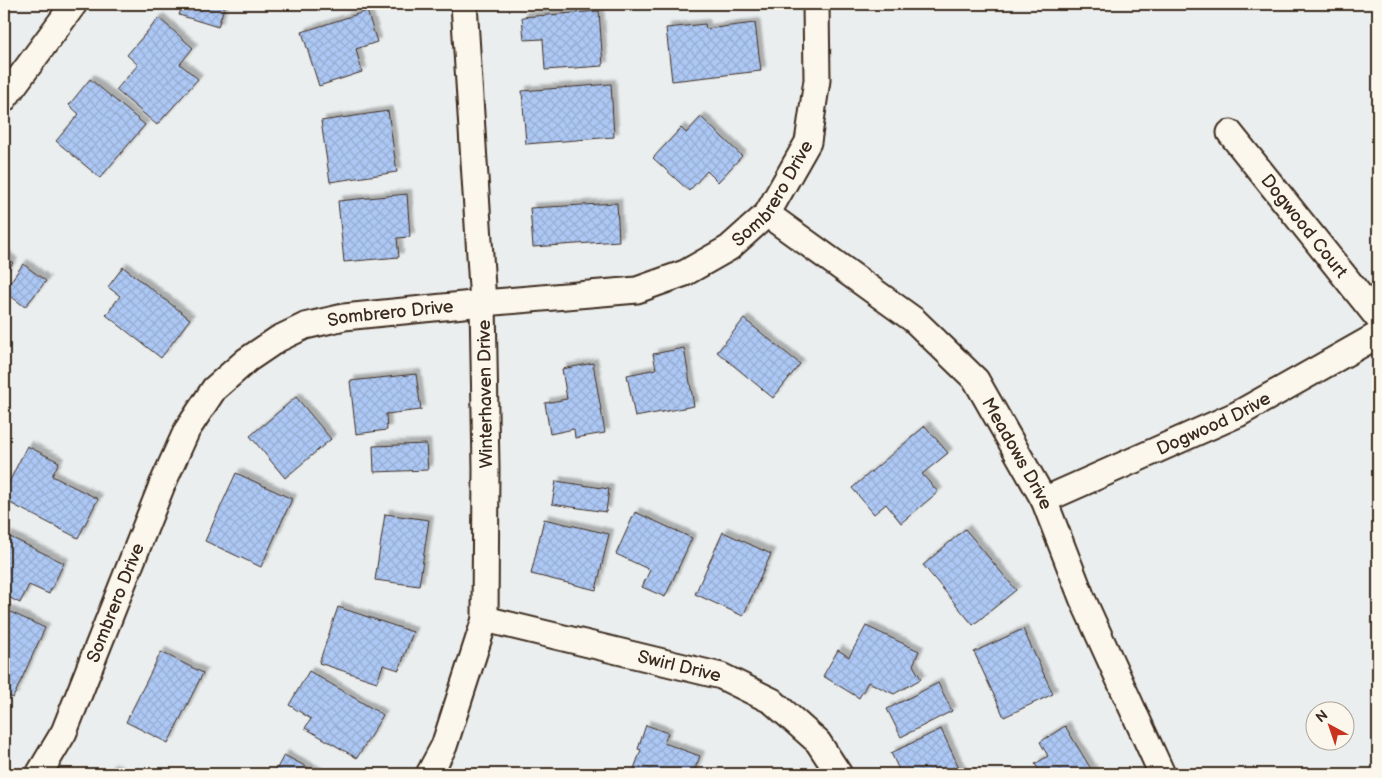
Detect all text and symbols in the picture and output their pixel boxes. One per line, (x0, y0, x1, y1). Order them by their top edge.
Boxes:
street label: Sombrero Drive (728, 137, 818, 251)
street label: Dogwood Court (1256, 170, 1352, 282)
street label: Sombrero Drive (325, 296, 455, 332)
street label: Winterhaven Drive (474, 319, 497, 468)
street label: Dogwood Drive (1154, 388, 1275, 460)
street label: Meadows Drive (977, 394, 1057, 513)
street label: Sombrero Drive (83, 540, 149, 666)
street label: Swirl Drive (636, 646, 723, 687)
north arrow (1304, 700, 1354, 750)
text: N (1312, 707, 1331, 726)

